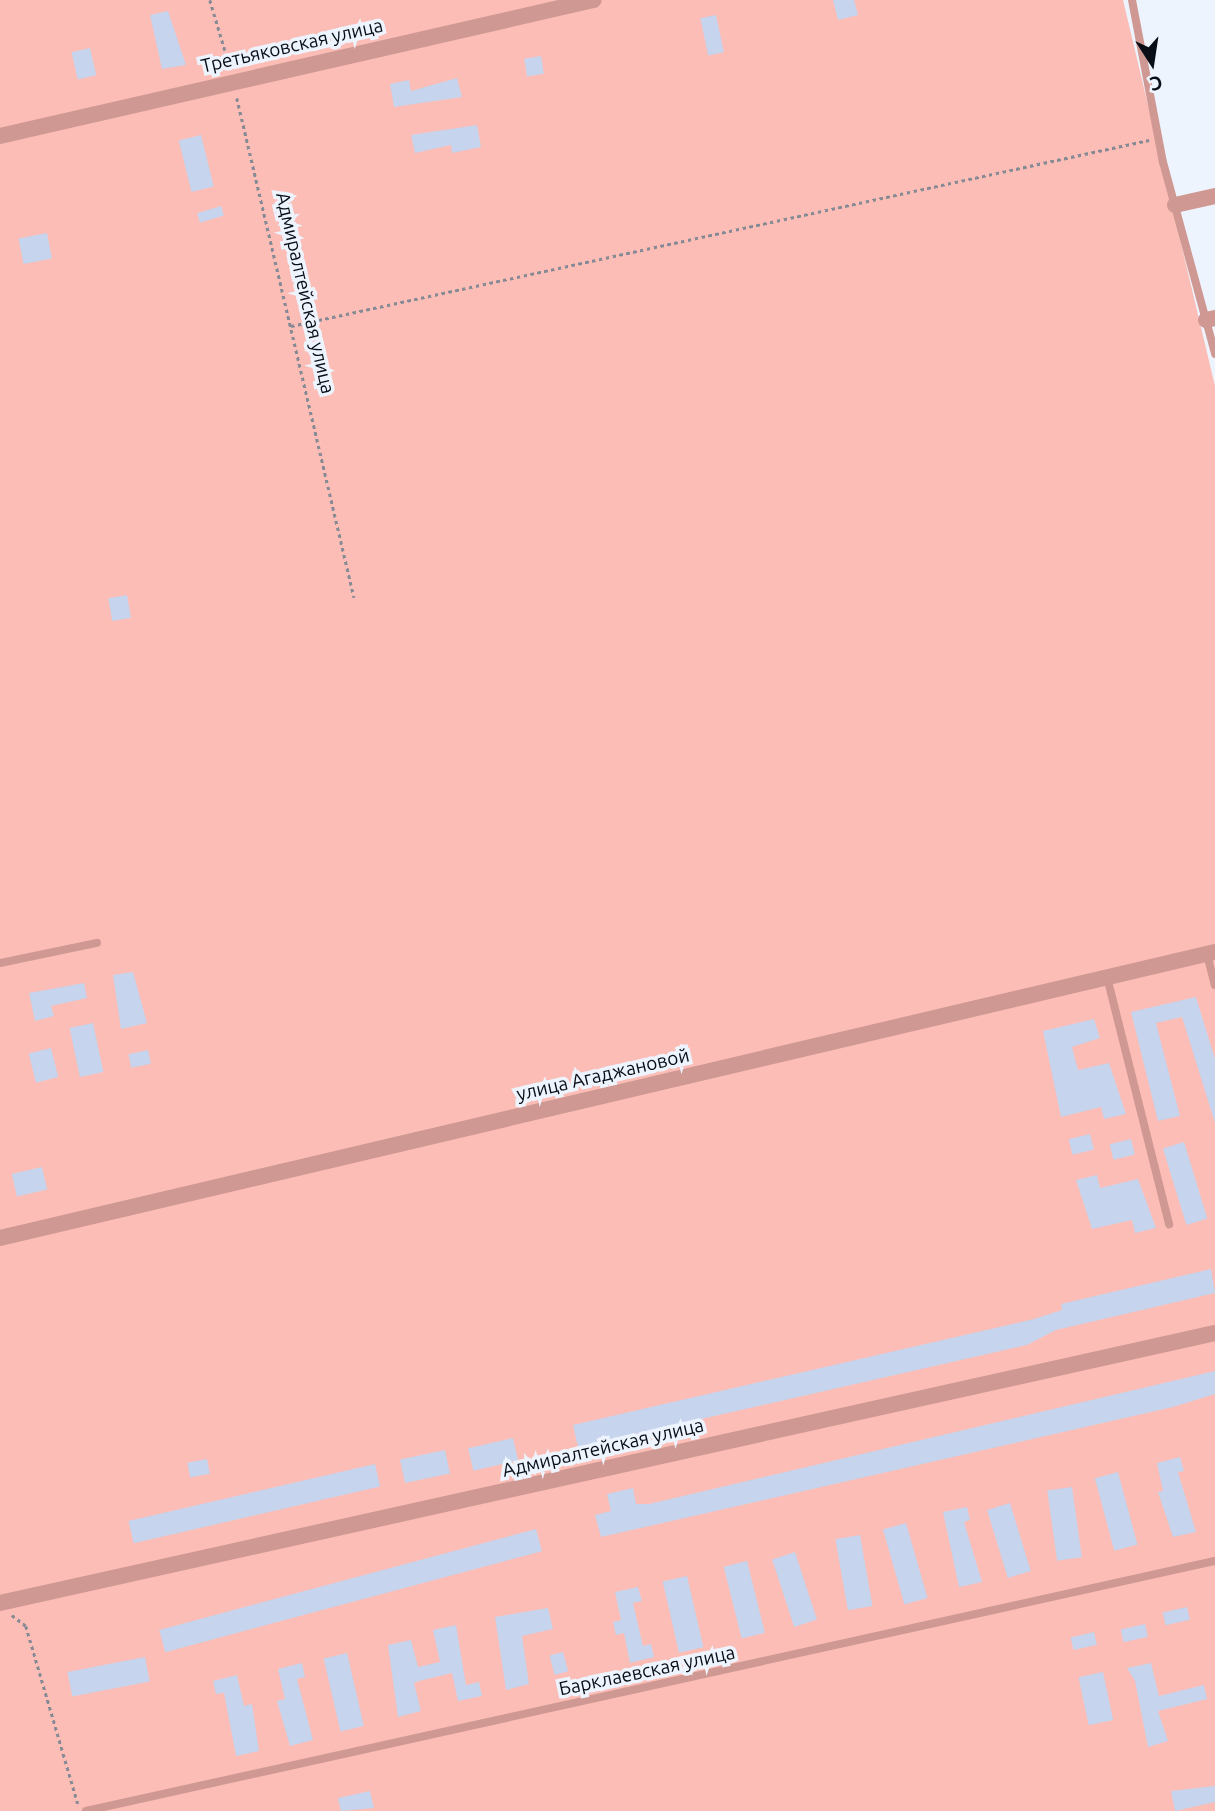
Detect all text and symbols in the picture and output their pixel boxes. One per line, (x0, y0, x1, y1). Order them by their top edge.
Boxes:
street label: Третьяковская улица (199, 14, 385, 78)
north arrow (1117, 28, 1187, 98)
text: С (1148, 72, 1165, 96)
street label: Адмиралтейская улица (271, 190, 339, 396)
street label: улица Агаджановой (514, 1044, 692, 1106)
street label: Адмиралтейская улица (500, 1414, 706, 1482)
street label: Барклаевская улица (557, 1641, 737, 1701)

